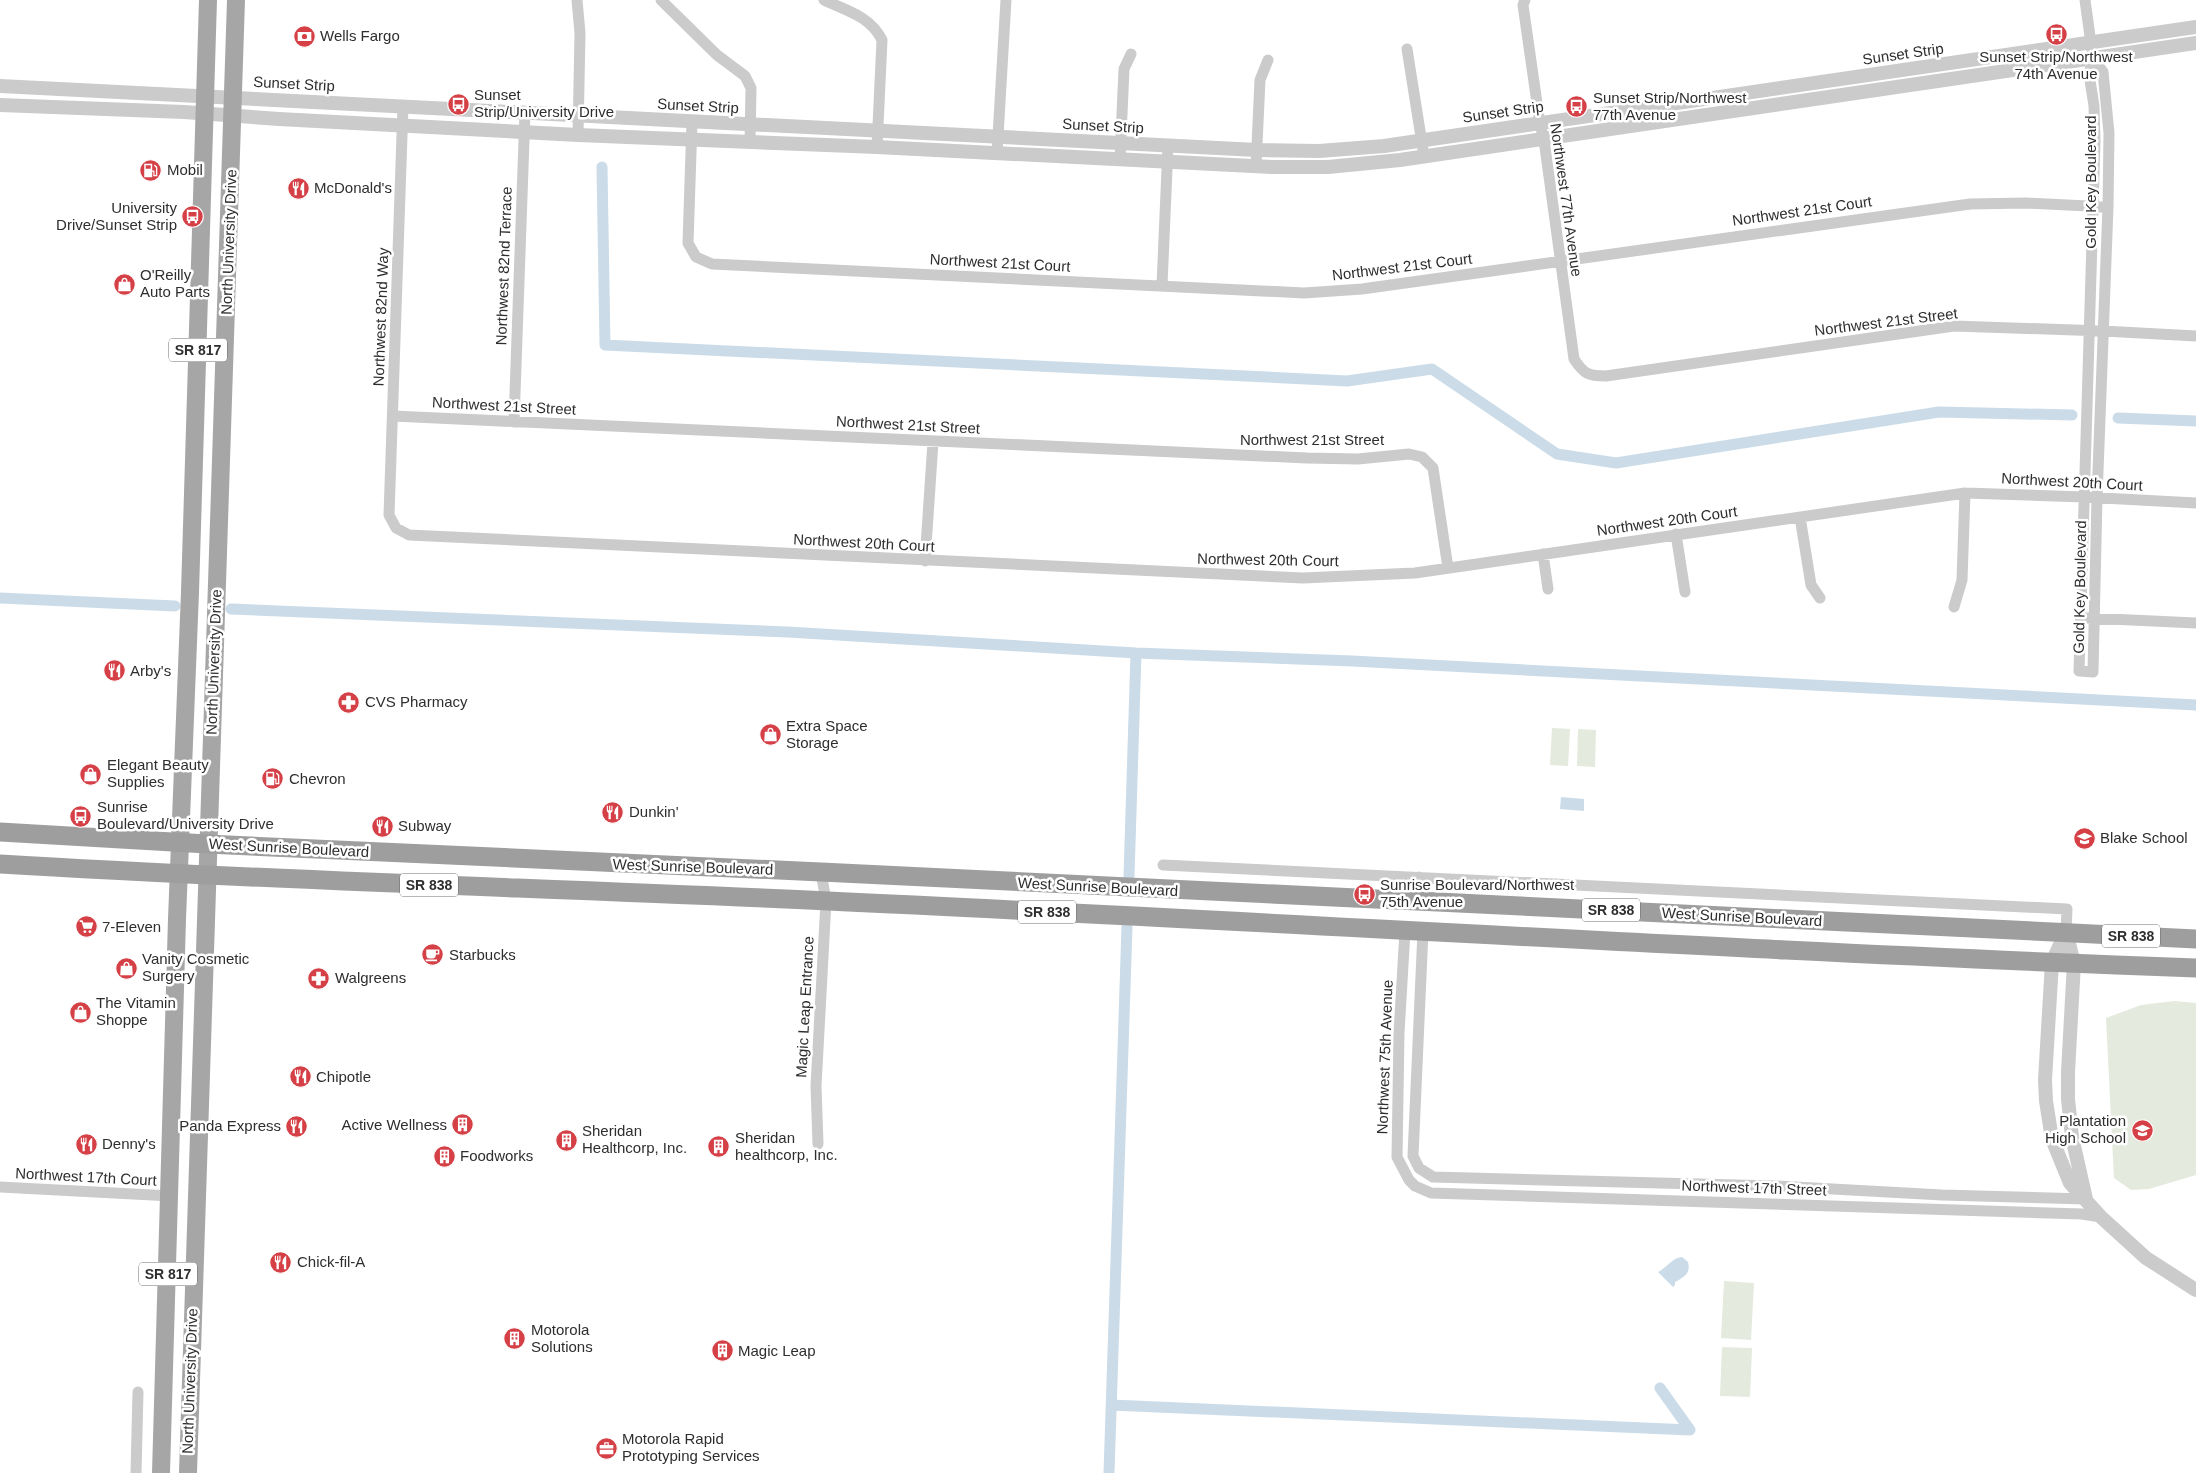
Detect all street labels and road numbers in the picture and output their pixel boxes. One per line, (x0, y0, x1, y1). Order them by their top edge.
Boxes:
street label: Sunset Strip (1861, 39, 1945, 68)
street label: Sunset Strip (253, 73, 335, 94)
street label: Sunset Strip (657, 95, 739, 116)
street label: Sunset Strip (1461, 97, 1545, 126)
street label: Sunset Strip (1062, 115, 1144, 136)
street label: Gold Key Boulevard (2082, 115, 2099, 249)
street label: Northwest 77th Avenue (1547, 122, 1586, 278)
street label: North University Drive (217, 169, 240, 315)
street label: Northwest 82nd Terrace (492, 186, 515, 346)
street label: Northwest 21st Court (1731, 192, 1874, 229)
street label: Northwest 82nd Way (370, 247, 391, 387)
street label: Northwest 21st Court (1331, 249, 1474, 284)
street label: Northwest 21st Court (929, 250, 1072, 275)
street label: Northwest 21st Street (1813, 304, 1959, 339)
road number: SR 817 (169, 338, 227, 362)
street label: Northwest 21st Street (432, 393, 577, 418)
street label: Northwest 21st Street (836, 412, 981, 437)
street label: Northwest 21st Street (1240, 431, 1385, 448)
street label: Northwest 20th Court (2001, 469, 2144, 494)
street label: Northwest 20th Court (1596, 502, 1739, 539)
street label: Gold Key Boulevard (2070, 520, 2089, 654)
street label: Northwest 20th Court (793, 530, 936, 555)
street label: Northwest 20th Court (1197, 550, 1340, 569)
street label: North University Drive (202, 589, 225, 735)
street label: West Sunrise Boulevard (208, 835, 370, 860)
street label: West Sunrise Boulevard (612, 855, 774, 878)
road number: SR 838 (400, 874, 458, 896)
street label: West Sunrise Boulevard (1017, 874, 1179, 899)
road number: SR 838 (1582, 898, 1640, 922)
road number: SR 838 (1018, 900, 1076, 924)
street label: West Sunrise Boulevard (1661, 904, 1823, 929)
road number: SR 838 (2102, 924, 2160, 948)
street label: Magic Leap Entrance (792, 936, 817, 1078)
street label: Northwest 75th Avenue (1373, 979, 1396, 1135)
street label: Northwest 17th Court (15, 1164, 158, 1189)
street label: Northwest 17th Street (1681, 1176, 1828, 1199)
road number: SR 817 (139, 1262, 197, 1286)
street label: North University Drive (178, 1308, 201, 1454)

